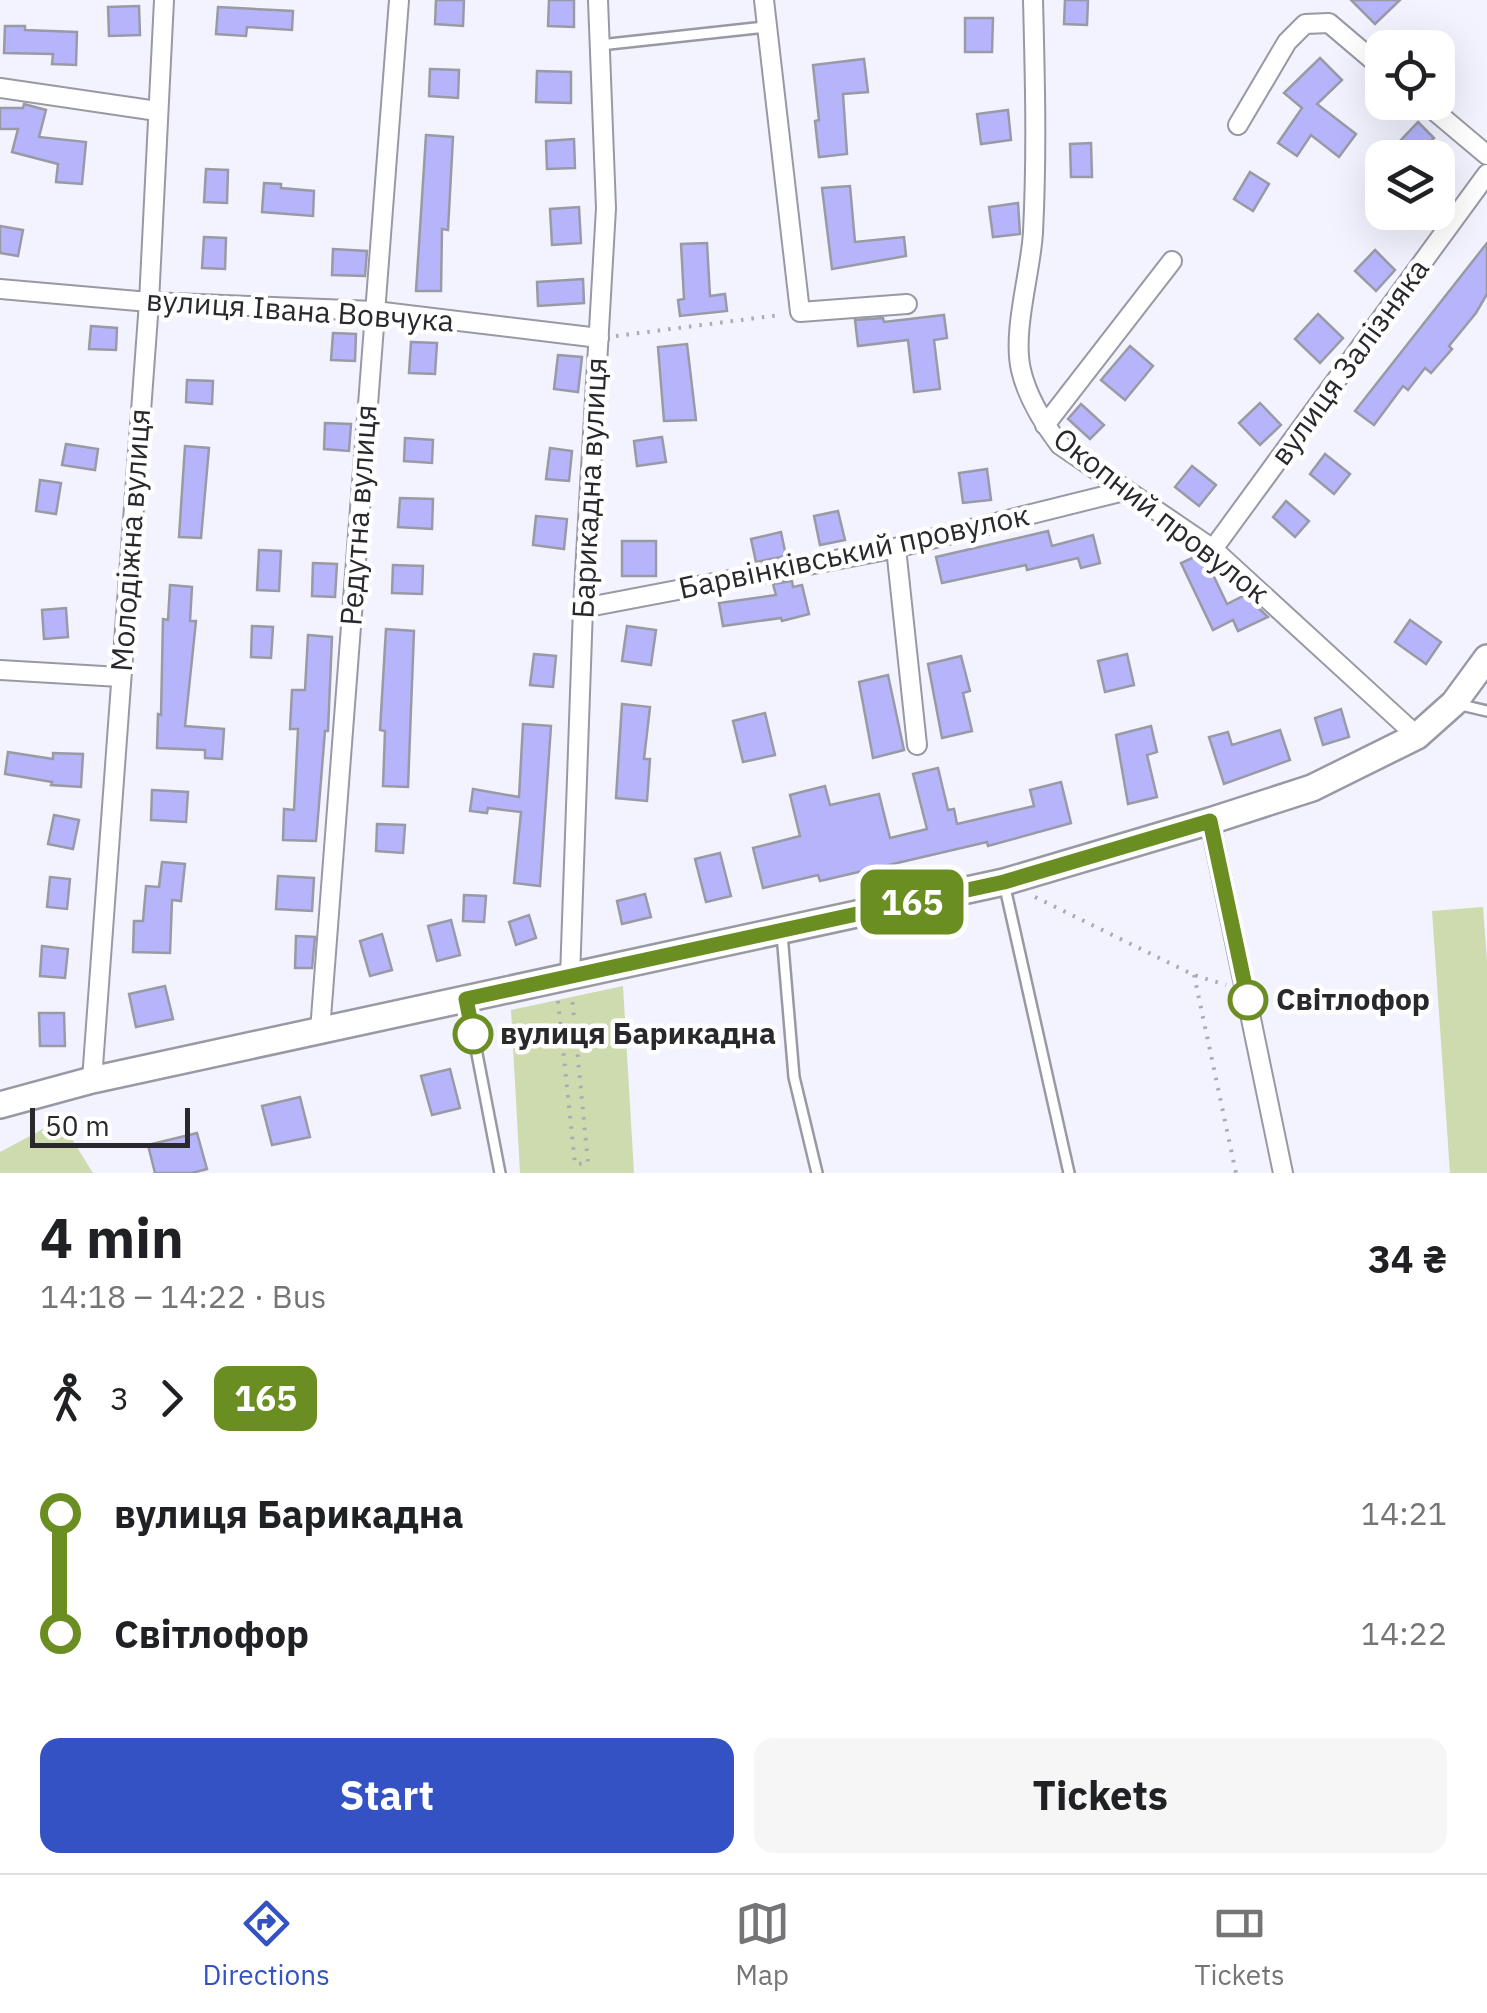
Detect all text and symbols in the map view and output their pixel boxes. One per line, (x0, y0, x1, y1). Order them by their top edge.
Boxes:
map controls (1365, 30, 1455, 230)
button: locate (1365, 30, 1455, 120)
button: layers (1365, 140, 1455, 230)
street label: вулиця Залізняка (1261, 250, 1437, 472)
street label: вулиця Івана Вовчука (145, 279, 455, 340)
street label: Барикадна вулиця (562, 356, 615, 619)
street label: Редутна вулиця (330, 403, 385, 627)
street label: Молодіжна вулиця (101, 407, 158, 673)
street label: Окопний провулок (1046, 418, 1278, 611)
street label: Барвінківський провулок (675, 494, 1032, 607)
line badge: 165 (854, 870, 970, 934)
text: 165 (880, 879, 944, 925)
place label: Світлофор (1276, 979, 1430, 1018)
marker: Світлофор (1229, 981, 1267, 1019)
place label: вулиця Барикадна (500, 1013, 776, 1052)
marker: вулиця Барикадна (454, 1015, 492, 1053)
scale bar (30, 1103, 190, 1148)
text: 50 m (45, 1107, 110, 1144)
text: 4 min (40, 1202, 184, 1273)
text: 34 ₴ (1368, 1234, 1447, 1283)
text: 14:18 – 14:22 · Bus (40, 1275, 326, 1317)
icon: walk (40, 1371, 95, 1426)
icon: forward (144, 1371, 199, 1426)
text: 165 (234, 1375, 297, 1421)
text: 3 (110, 1377, 129, 1419)
text: вулиця Барикадна (114, 1489, 464, 1538)
text: 14:21 (1361, 1492, 1447, 1534)
text: Світлофор (114, 1609, 309, 1658)
text: 14:22 (1361, 1612, 1447, 1654)
button: Start (40, 1738, 734, 1853)
button: Tickets (754, 1738, 1447, 1853)
tab: Directions (202, 1896, 330, 1993)
tab: Map (735, 1896, 790, 1993)
tab: Tickets (1194, 1896, 1285, 1993)

